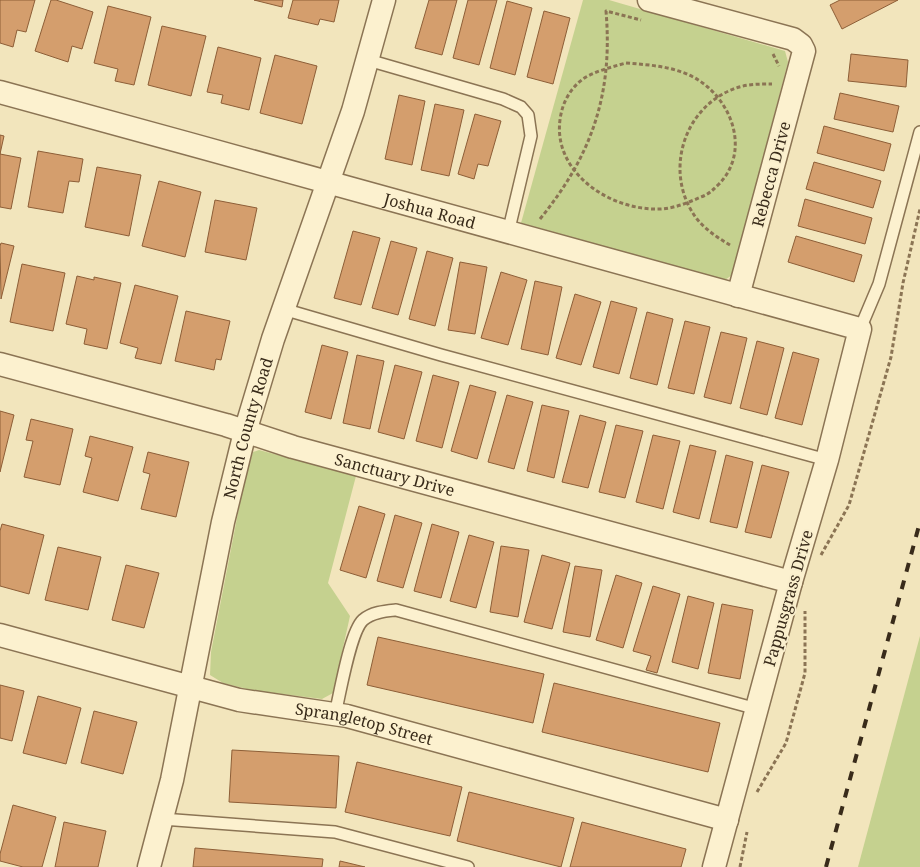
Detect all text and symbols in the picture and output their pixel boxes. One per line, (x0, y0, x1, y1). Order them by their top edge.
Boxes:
street label: Rebecca Drive (746, 119, 796, 229)
street label: Joshua Road (381, 187, 478, 234)
street label: North County Road (218, 355, 278, 501)
street label: Sanctuary Drive (332, 448, 457, 501)
street label: Pappusgrass Drive (758, 527, 818, 669)
street label: Sprangletop Street (294, 697, 436, 750)

